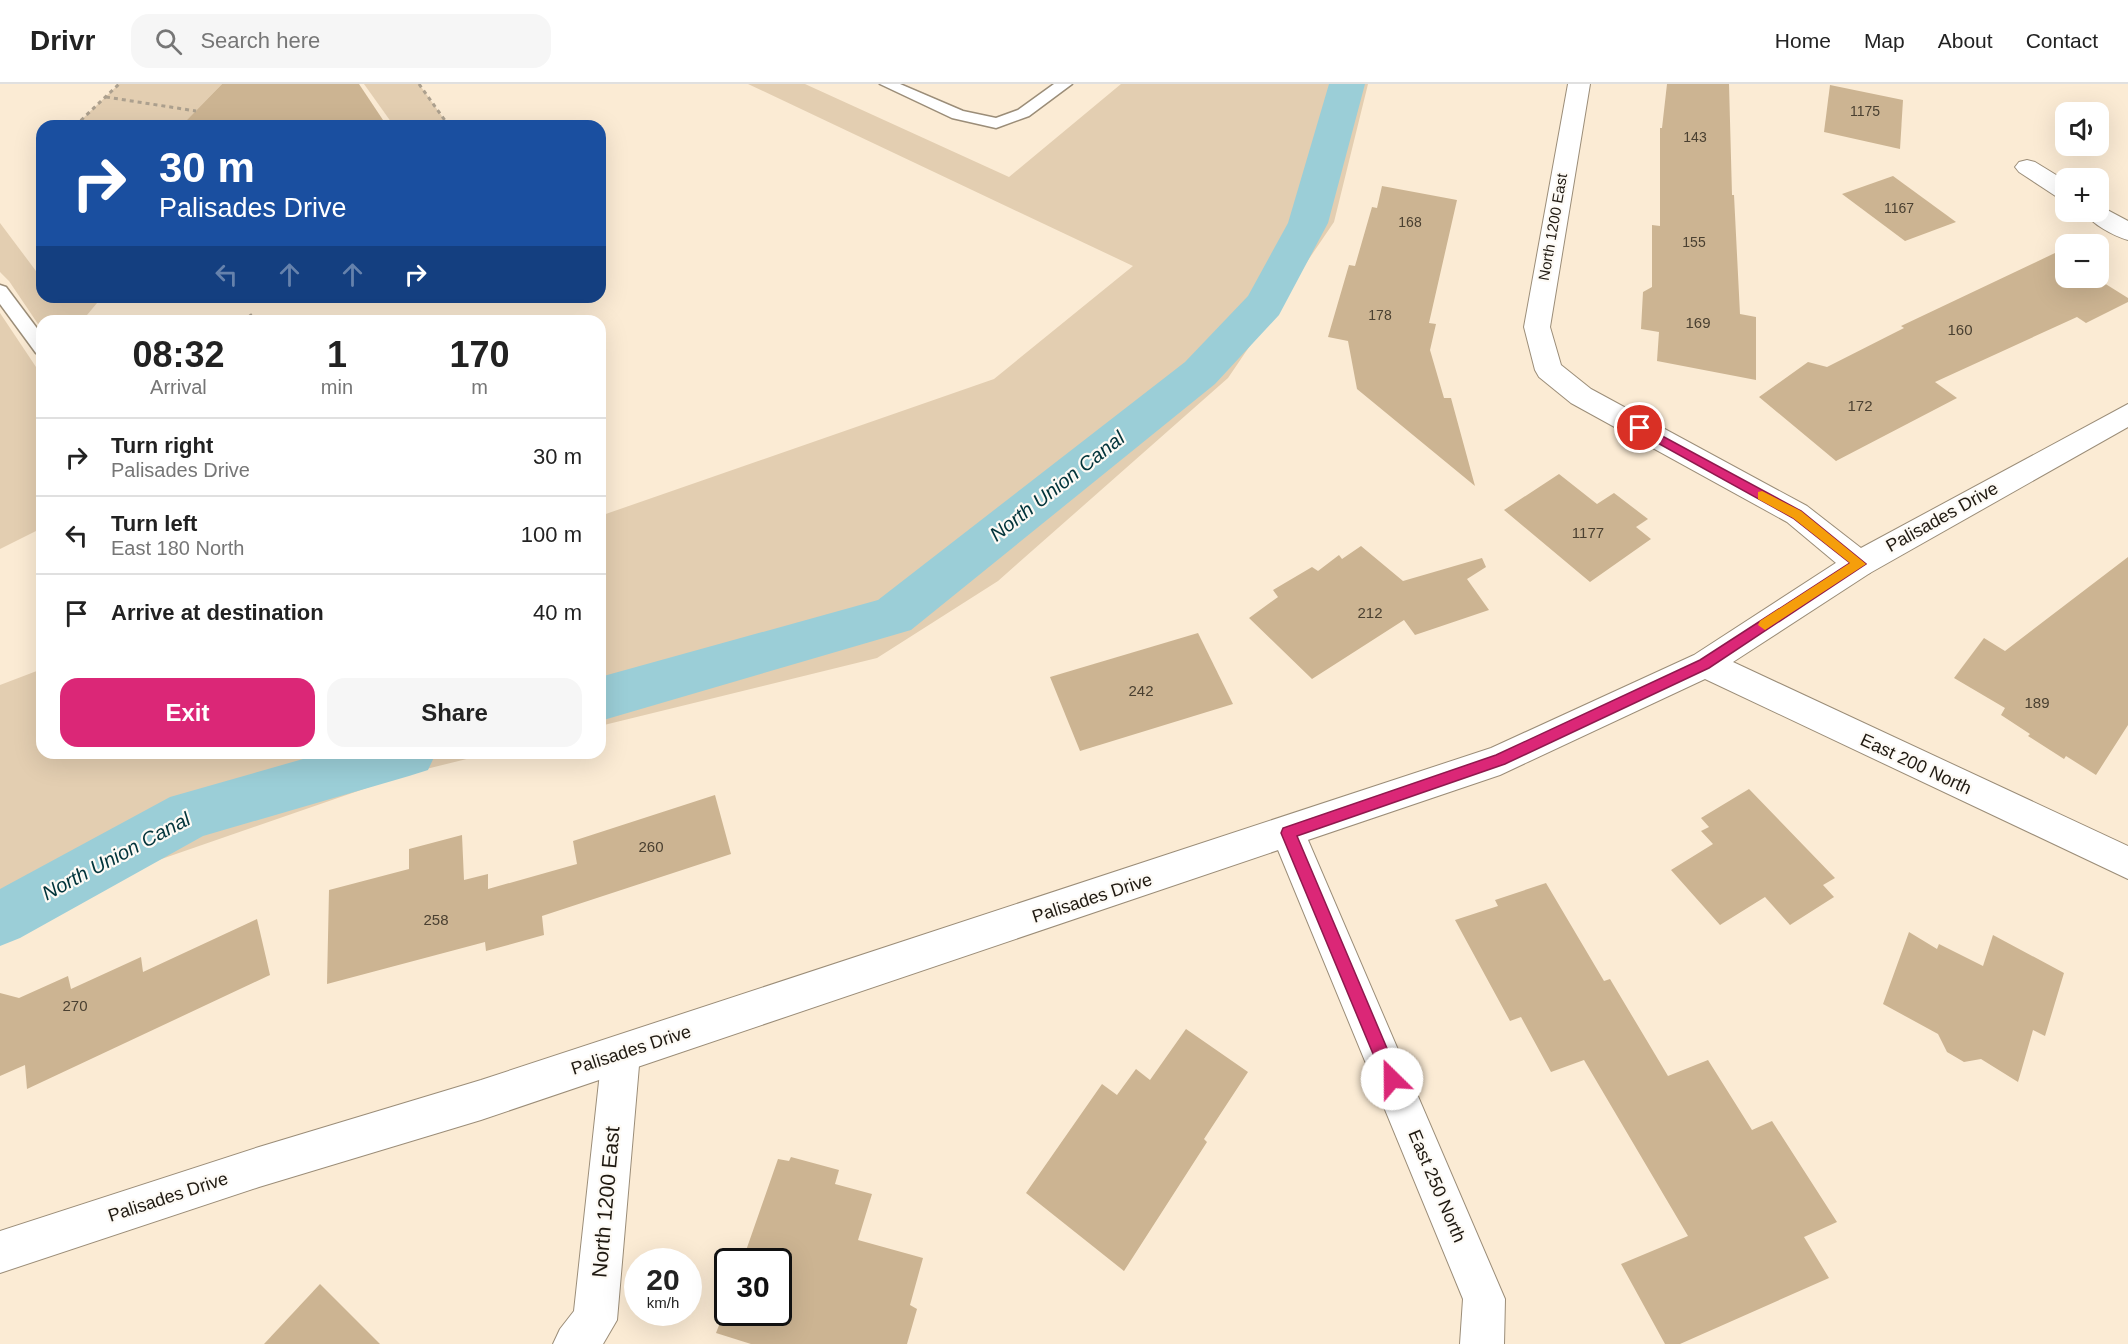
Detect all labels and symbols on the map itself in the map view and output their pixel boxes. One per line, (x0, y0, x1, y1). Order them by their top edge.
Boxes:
house number: 1175 (1850, 103, 1880, 119)
house number: 143 (1683, 129, 1707, 145)
street label: North 1200 East (1535, 171, 1570, 282)
house number: 1167 (1884, 200, 1914, 216)
house number: 168 (1398, 214, 1422, 230)
house number: 155 (1682, 234, 1706, 250)
house number: 178 (1368, 307, 1392, 323)
house number: 169 (1685, 314, 1711, 331)
house number: 160 (1947, 321, 1973, 338)
house number: 172 (1847, 397, 1873, 414)
pin (1614, 402, 1665, 453)
water label: North Union Canal (985, 426, 1129, 545)
street label: Palisades Drive (1882, 478, 2002, 556)
house number: 1177 (1572, 524, 1604, 541)
house number: 212 (1357, 604, 1383, 621)
house number: 242 (1128, 682, 1154, 699)
house number: 189 (2024, 694, 2050, 711)
street label: East 200 North (1857, 730, 1975, 798)
water label: North Union Canal (38, 807, 194, 904)
house number: 260 (638, 838, 664, 855)
street label: Palisades Drive (1029, 869, 1155, 927)
house number: 258 (423, 911, 449, 928)
house number: 270 (62, 997, 88, 1014)
street label: Palisades Drive (568, 1021, 694, 1079)
position arrow (1360, 1047, 1424, 1111)
street label: North 1200 East (587, 1125, 624, 1279)
street label: East 250 North (1404, 1127, 1470, 1245)
street label: Palisades Drive (105, 1168, 231, 1226)
speed limit sign: 30 (714, 1248, 792, 1326)

